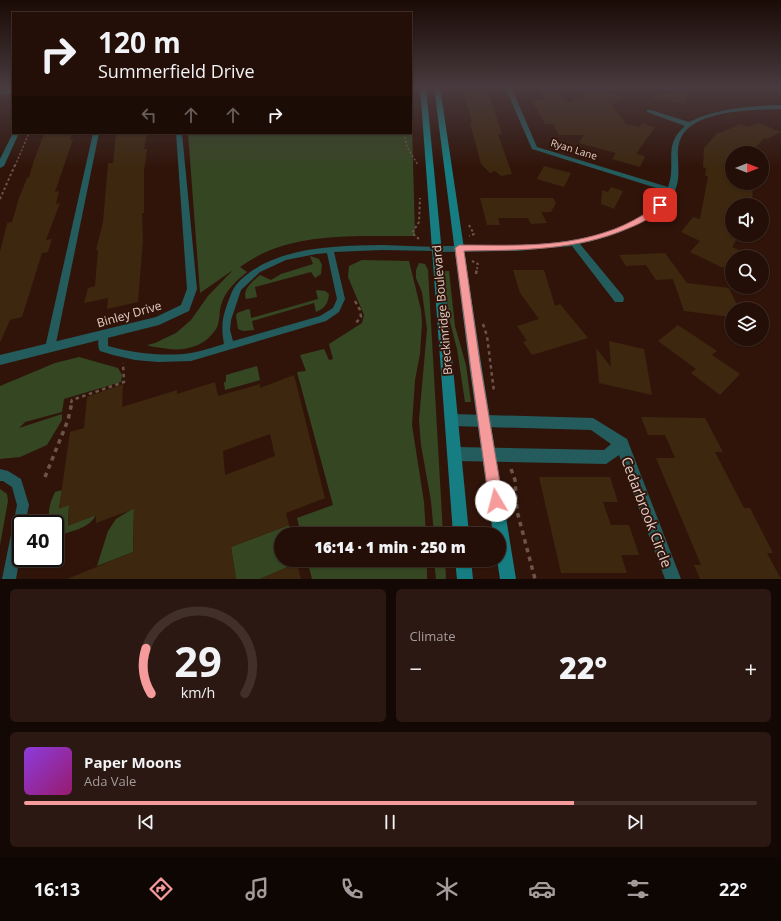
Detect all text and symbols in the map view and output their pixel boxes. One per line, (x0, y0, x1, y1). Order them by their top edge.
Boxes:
text: 120 m (98, 23, 181, 61)
icon: right (32, 28, 84, 80)
text: Summerfield Drive (98, 59, 255, 83)
icon: left (138, 104, 160, 126)
icon: ahead (180, 104, 202, 126)
icon: ahead (222, 104, 244, 126)
icon: right (264, 104, 286, 126)
street label: Ryan Lane (549, 135, 599, 163)
north arrow (725, 146, 769, 190)
map controls (725, 146, 769, 346)
pin (643, 188, 677, 222)
icon: arrive (649, 194, 671, 216)
button: sound (725, 198, 769, 242)
street label: Breckinridge Boulevard (428, 244, 456, 376)
button: search (725, 250, 769, 294)
street label: Binley Drive (95, 297, 164, 331)
button: layers (725, 302, 769, 346)
street label: Cedarbrook Circle (617, 454, 677, 570)
position arrow (475, 480, 517, 522)
speed limit sign: 40 (12, 515, 64, 567)
text: 16:14 · 1 min · 250 m (314, 537, 466, 557)
text: Climate (410, 627, 455, 645)
text: 29 (174, 632, 222, 688)
text: 22° (559, 647, 607, 688)
text: − (410, 653, 422, 683)
text: + (744, 653, 757, 683)
text: km/h (180, 682, 215, 701)
text: Paper Moons (84, 752, 182, 772)
text: Ada Vale (84, 772, 136, 790)
icon: previous (135, 811, 157, 833)
icon: pause (379, 811, 401, 833)
icon: next (624, 811, 646, 833)
icon: directions (147, 875, 175, 903)
icon: music (243, 875, 271, 903)
icon: phone (338, 875, 366, 903)
icon: climate (433, 875, 461, 903)
icon: car (528, 875, 556, 903)
icon: filters (624, 875, 652, 903)
text: 16:13 (34, 877, 80, 901)
text: 22° (719, 877, 747, 901)

